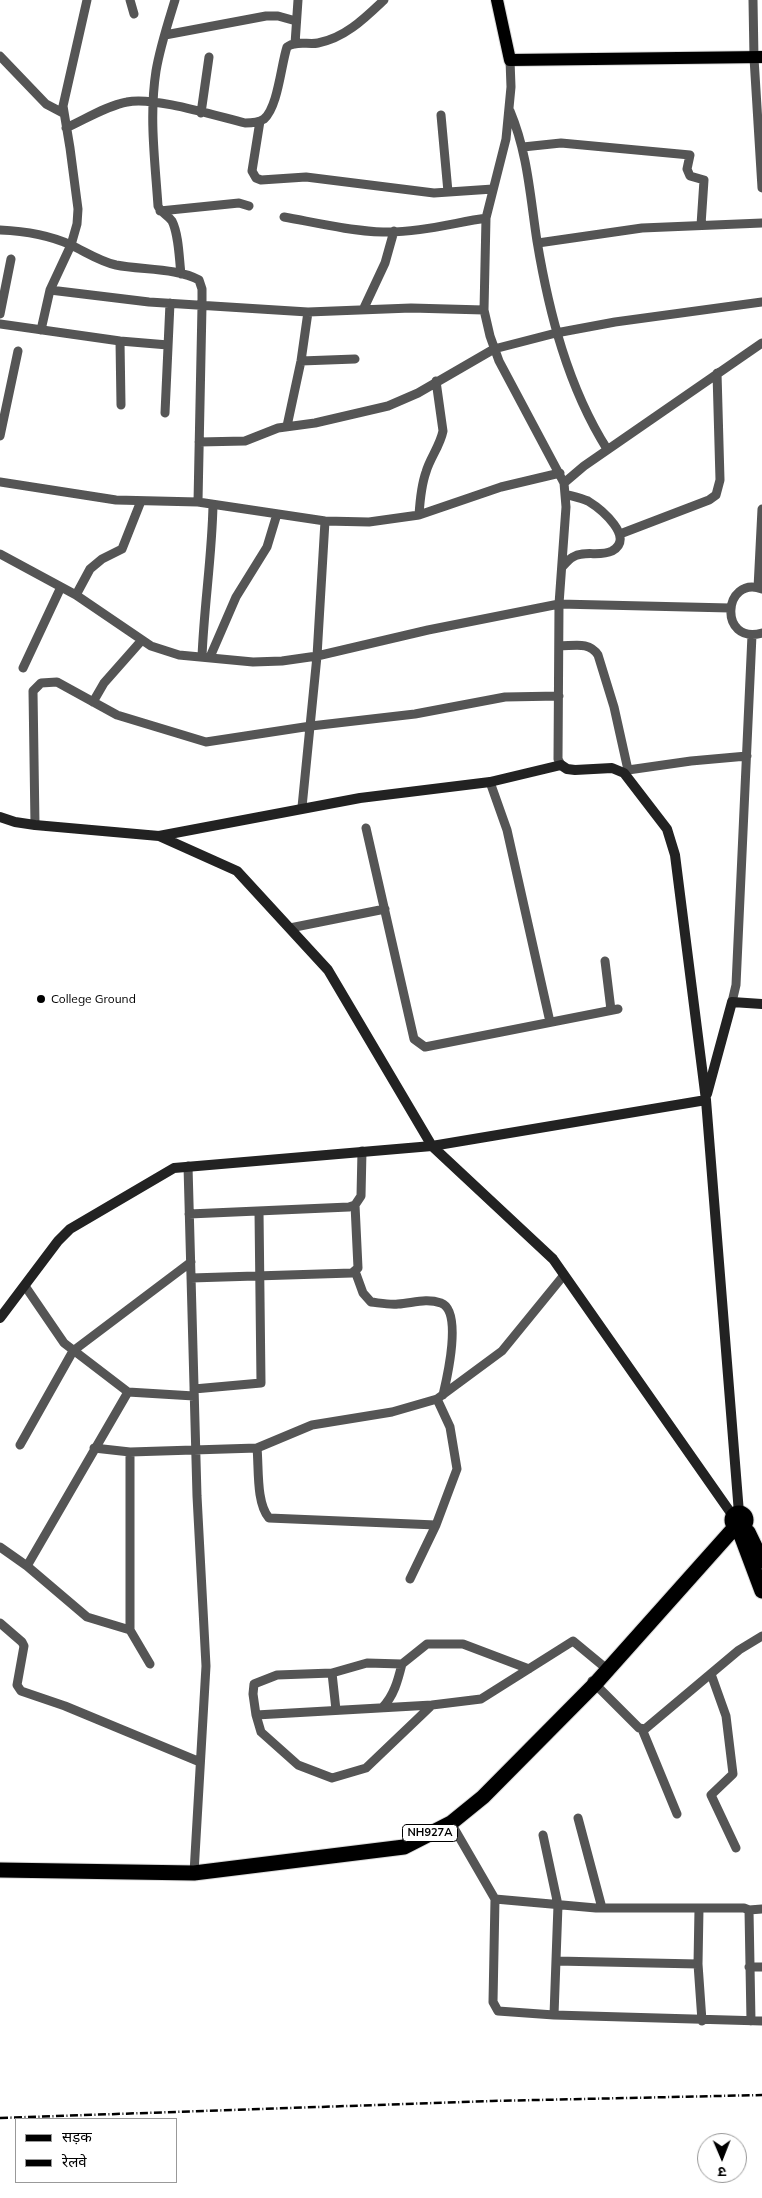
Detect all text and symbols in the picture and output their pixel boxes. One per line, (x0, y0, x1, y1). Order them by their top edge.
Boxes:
place label: College Ground (51, 992, 136, 1006)
marker: College Ground (35, 993, 47, 1005)
road number: NH927A (402, 1825, 458, 1842)
legend (15, 2118, 178, 2183)
text: सड़क (62, 2127, 92, 2146)
north arrow (697, 2133, 747, 2183)
text: रेलवे (62, 2152, 87, 2171)
text: उ (718, 2163, 727, 2181)

